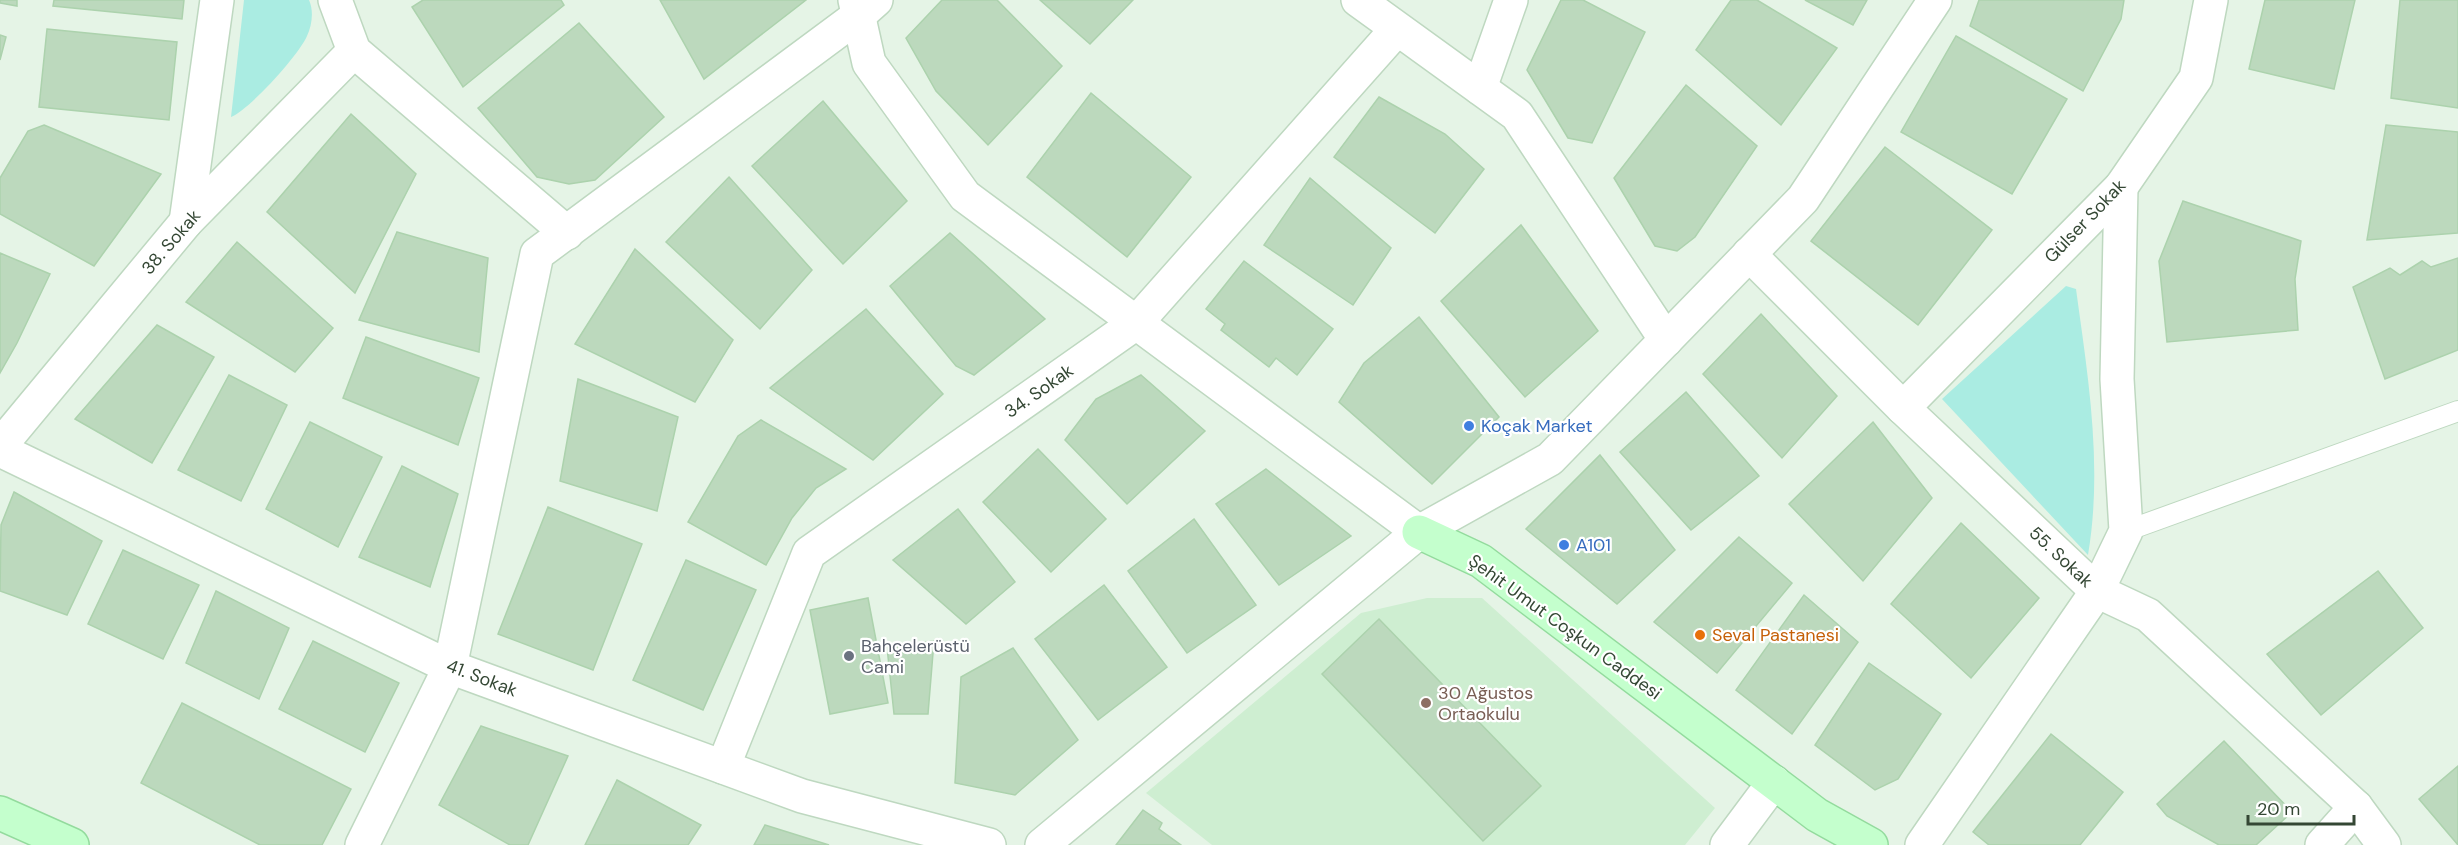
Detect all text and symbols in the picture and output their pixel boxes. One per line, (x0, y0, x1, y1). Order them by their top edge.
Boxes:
street label: Gülser Sokak (2039, 174, 2131, 268)
street label: 38. Sokak (136, 204, 206, 280)
street label: 34. Sokak (1000, 359, 1078, 423)
place label: Koçak Market (1481, 414, 1593, 438)
marker: Koçak Market (1462, 419, 1476, 433)
street label: 55. Sokak (2024, 521, 2098, 593)
place label: A101 (1576, 533, 1611, 557)
marker: A101 (1557, 538, 1571, 552)
street label: Şehit Umut Coşkun Caddesi (1464, 549, 1666, 705)
place label: Seval Pastanesi (1712, 623, 1839, 647)
marker: Seval Pastanesi (1693, 628, 1707, 642)
place label: Bahçelerüstü Cami (861, 634, 970, 679)
marker: Bahçelerüstü Cami (842, 649, 856, 663)
street label: 41. Sokak (443, 654, 521, 702)
place label: 30 Ağustos Ortaokulu (1438, 681, 1533, 726)
marker: 30 Ağustos Ortaokulu (1419, 696, 1433, 710)
scale bar (2248, 788, 2354, 826)
text: 20 m (2257, 797, 2300, 821)

